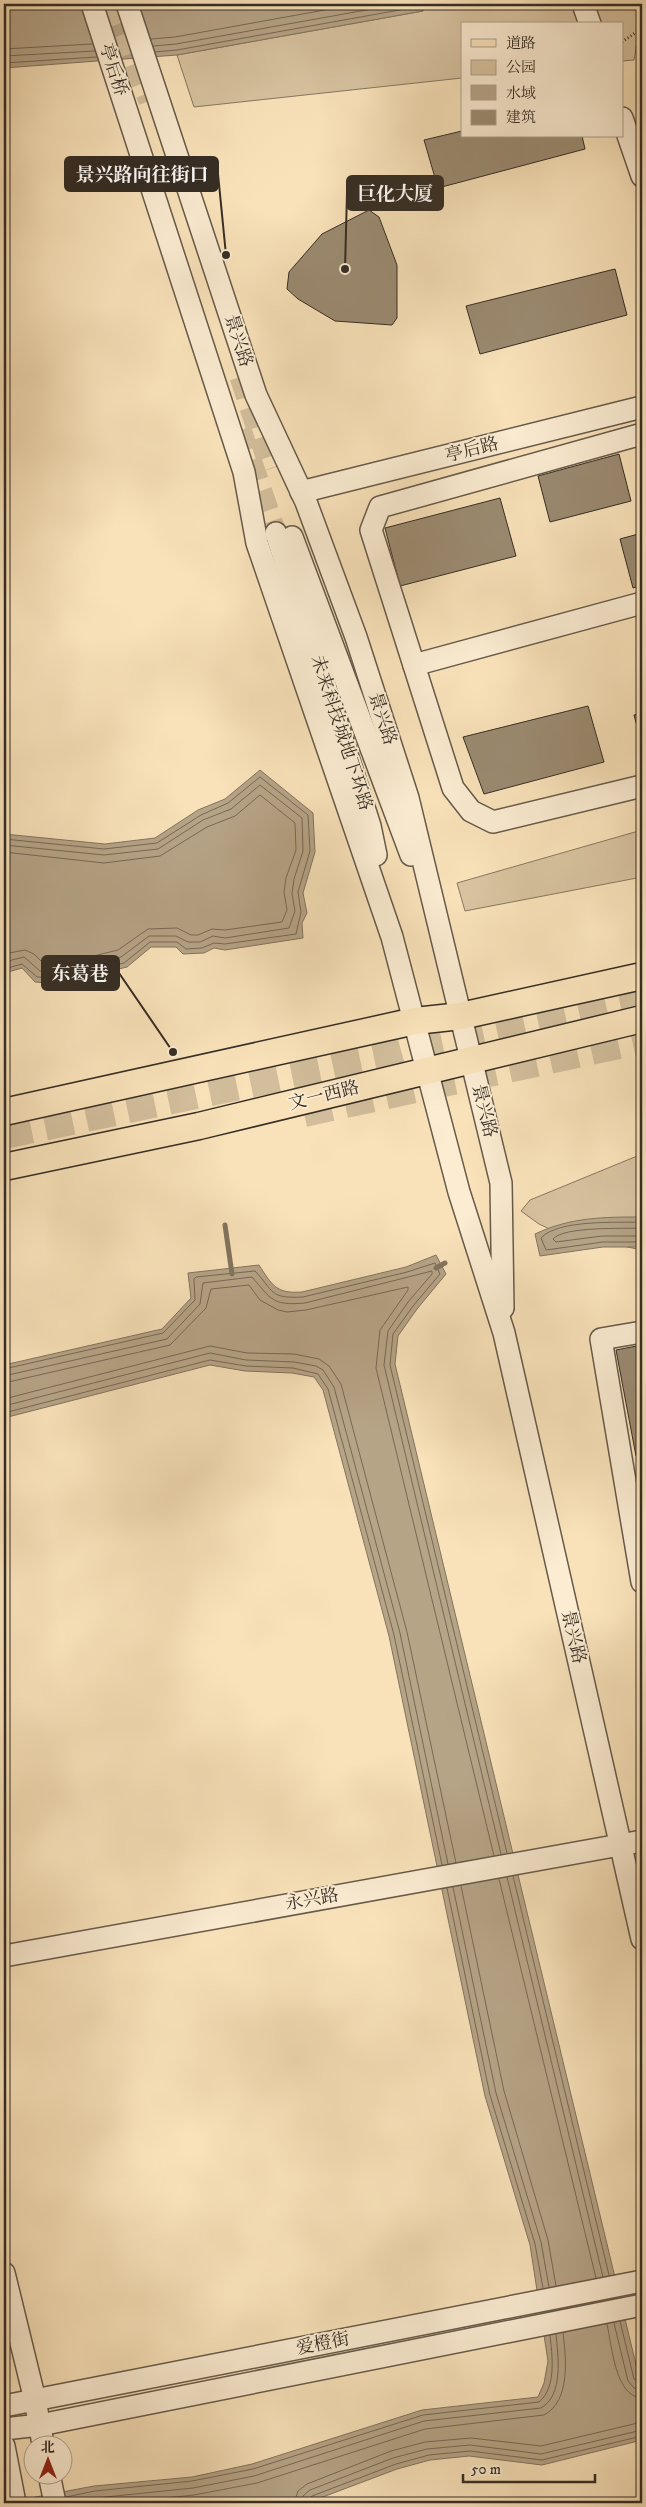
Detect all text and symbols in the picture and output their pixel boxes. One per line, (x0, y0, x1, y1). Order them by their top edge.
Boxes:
legend (461, 22, 624, 138)
text: 道路 (506, 34, 536, 53)
street label: 亭后桥 (94, 41, 132, 99)
text: 公园 (506, 58, 536, 77)
text: 水域 (506, 84, 536, 103)
text: 建筑 (506, 108, 536, 127)
callout: 景兴路向往街口 (65, 157, 218, 191)
text: 景兴路向往街口 (75, 164, 209, 187)
callout: 巨化大厦 (347, 176, 443, 210)
text: 巨化大厦 (357, 183, 433, 206)
street label: 景兴路 (219, 312, 257, 370)
street label: 亭后路 (443, 433, 501, 467)
street label: 未来科技城地下环路 (306, 653, 376, 813)
street label: 景兴路 (363, 690, 401, 748)
callout: 东葛巷 (42, 956, 119, 990)
text: 东葛巷 (51, 963, 109, 986)
street label: 文一西路 (286, 1077, 362, 1115)
street label: 景兴路 (467, 1082, 501, 1140)
street label: 景兴路 (556, 1608, 590, 1666)
street label: 永兴路 (284, 1884, 340, 1916)
street label: 爱橙街 (294, 2328, 352, 2360)
north arrow (22, 2434, 72, 2484)
text: 北 (41, 2439, 55, 2457)
scale bar (463, 2452, 596, 2484)
text: 50 m (471, 2460, 501, 2479)

